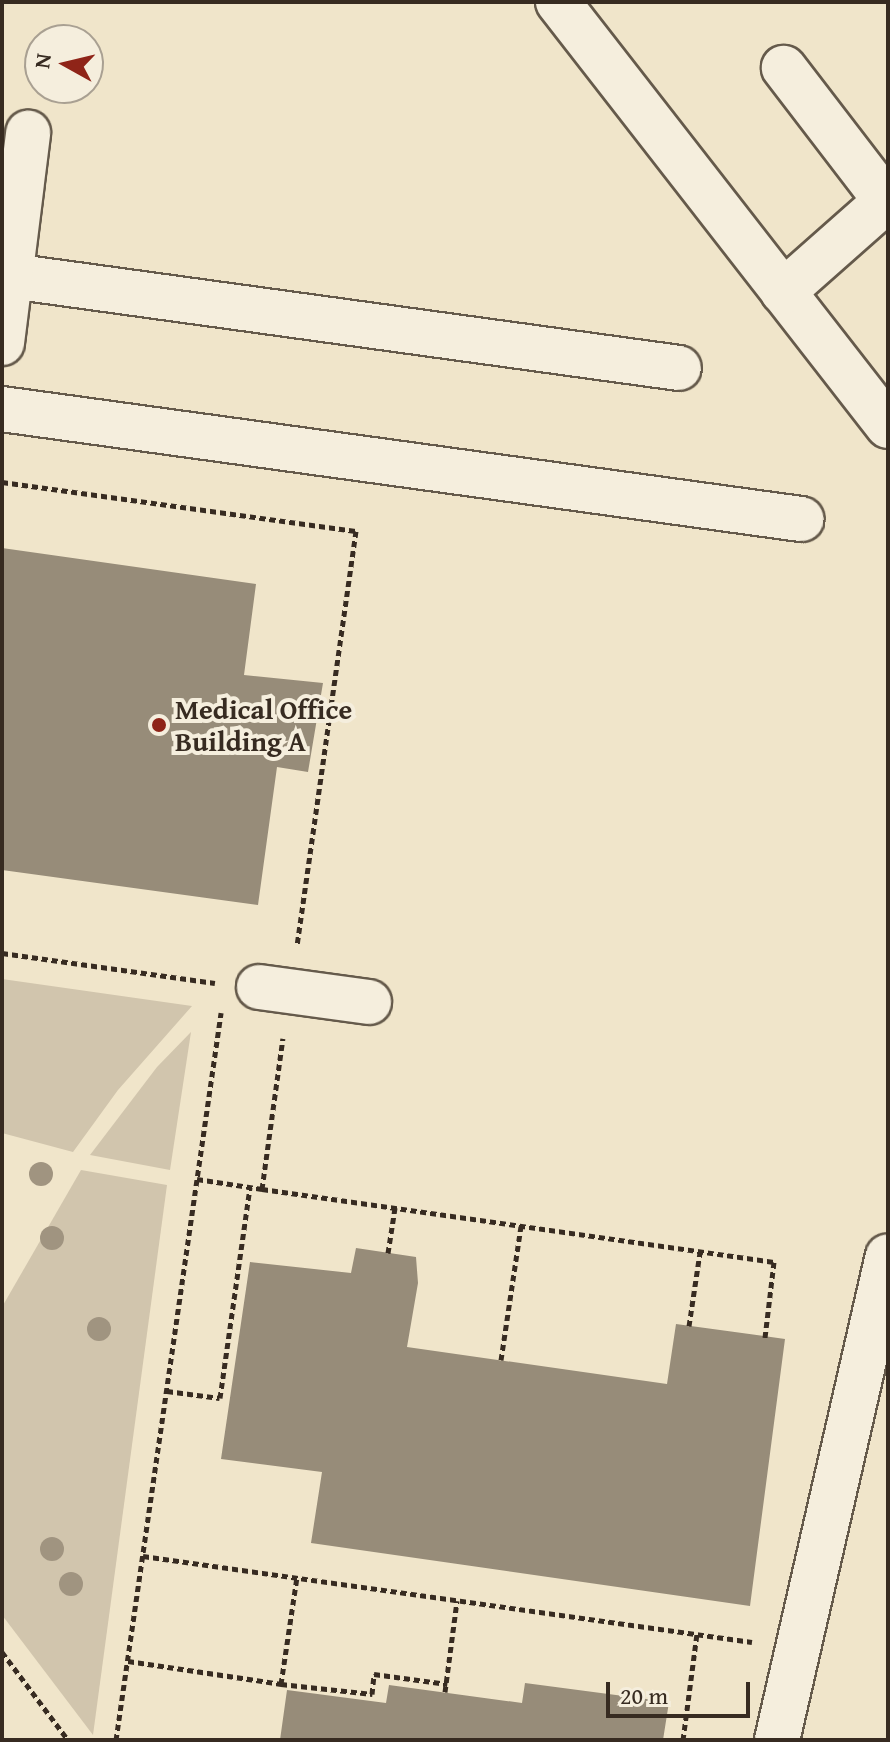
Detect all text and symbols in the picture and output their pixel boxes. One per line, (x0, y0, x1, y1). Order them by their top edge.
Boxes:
north arrow (24, 24, 104, 104)
text: N (25, 51, 59, 70)
place label: Medical Office Building A (175, 692, 352, 758)
marker: Medical Office Building A (150, 716, 168, 734)
scale bar (610, 1666, 754, 1716)
text: 20 m (620, 1678, 668, 1713)

